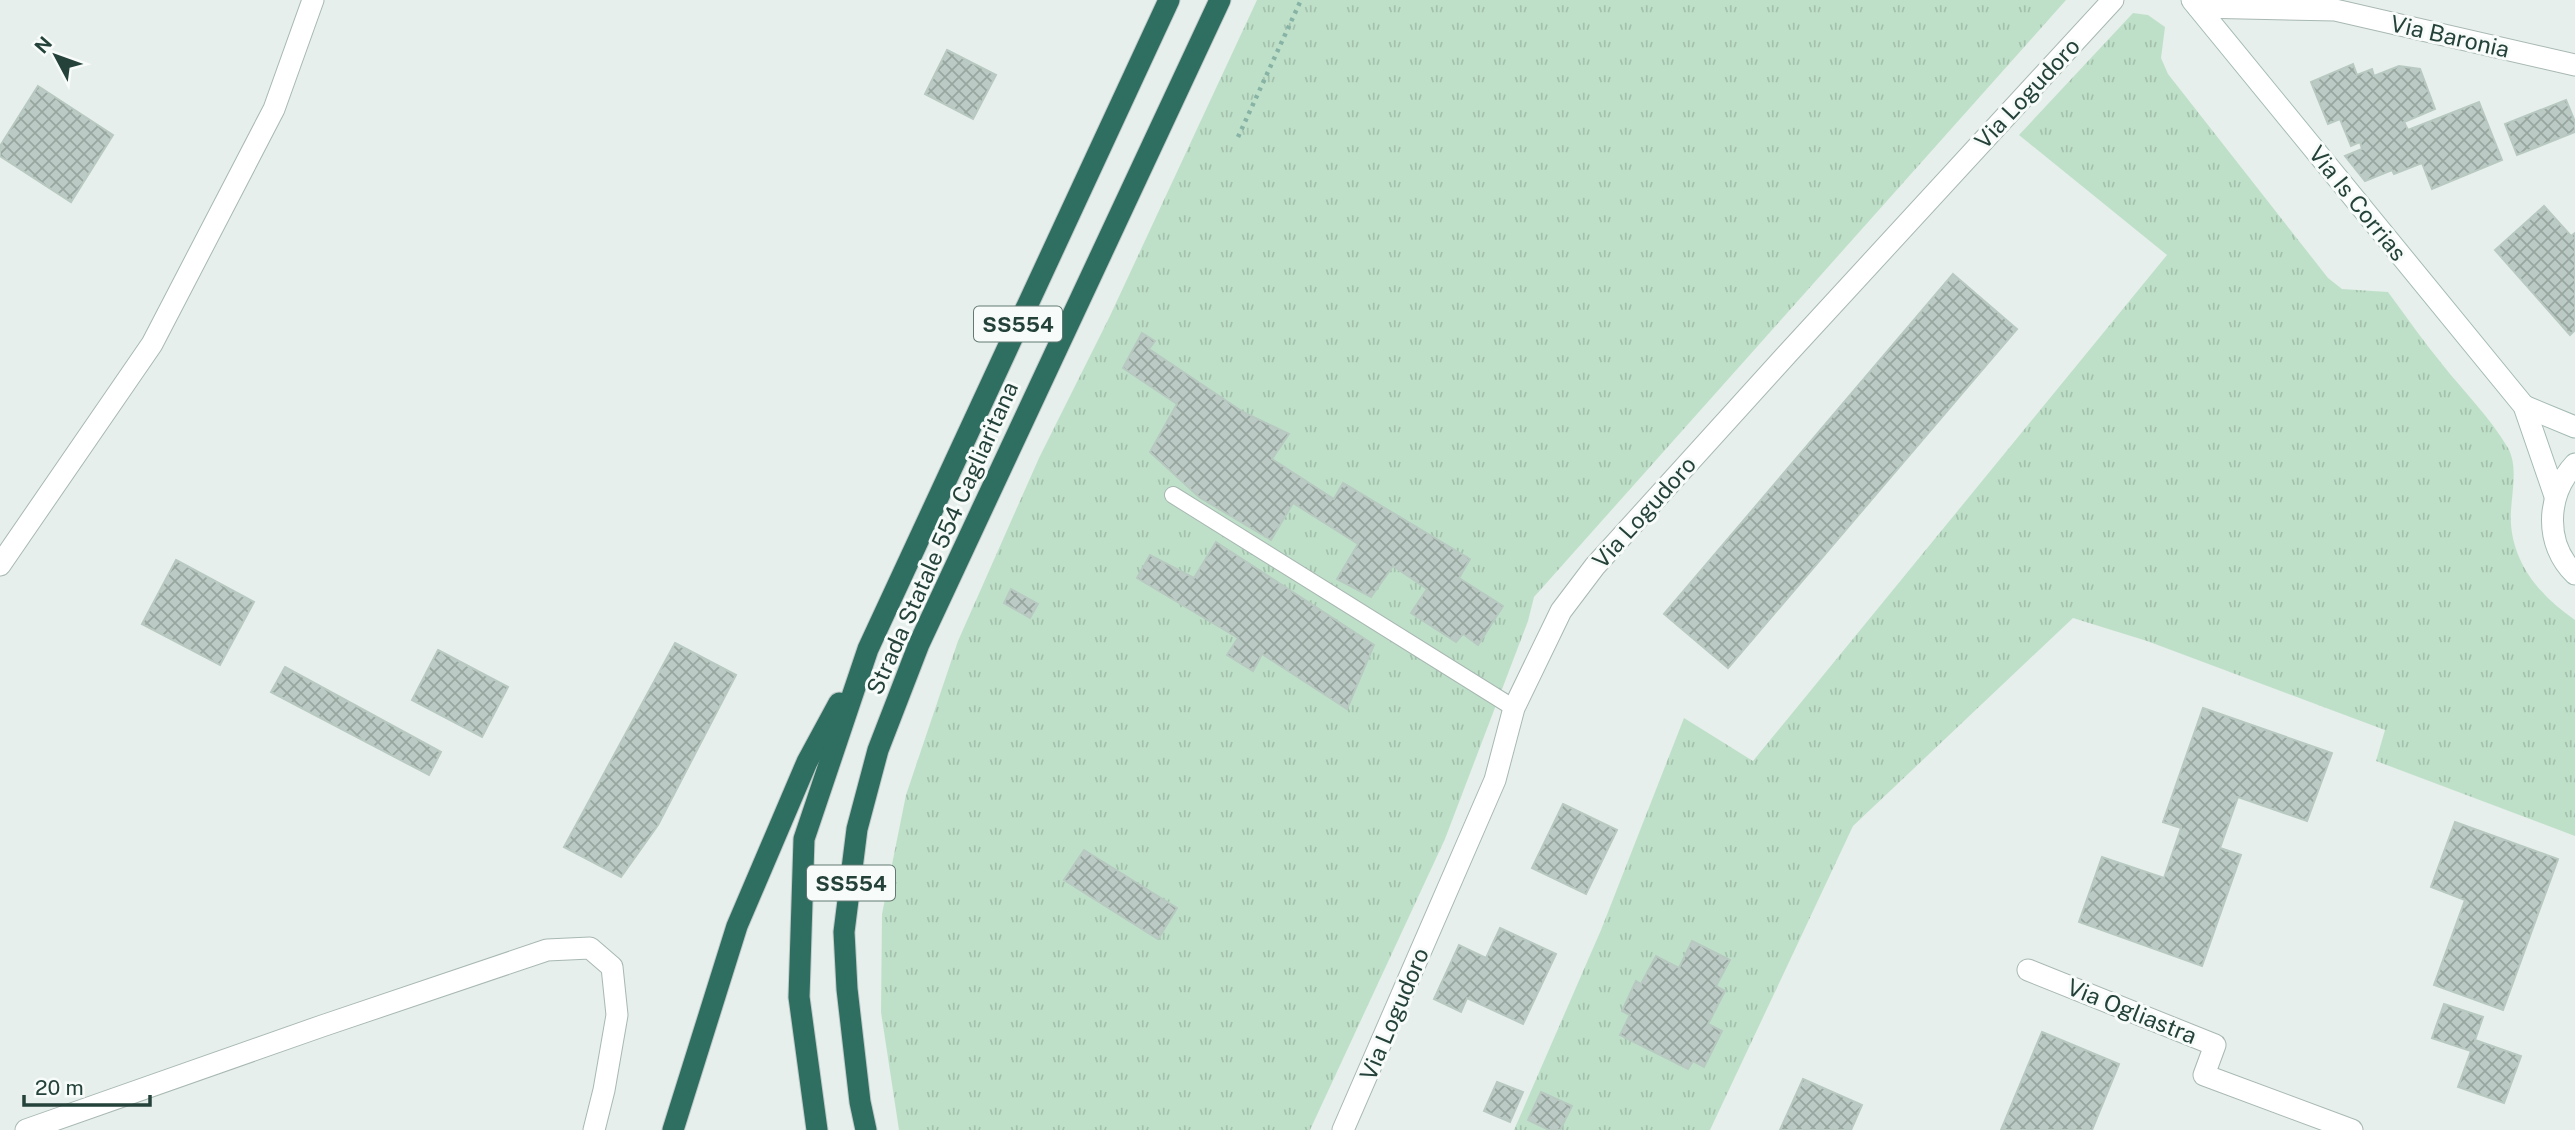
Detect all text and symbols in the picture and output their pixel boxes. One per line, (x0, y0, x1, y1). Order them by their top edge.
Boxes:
street label: Via Baronia (2388, 9, 2512, 63)
north arrow (21, 21, 91, 91)
text: N (30, 32, 56, 58)
street label: Via Logudoro (1969, 32, 2085, 154)
street label: Via Is Corrias (2304, 140, 2412, 266)
road number: SS554 (974, 306, 1062, 342)
street label: Strada Statale 554 Cagliaritana (861, 377, 1023, 699)
street label: Via Logudoro (1587, 451, 1701, 573)
road number: SS554 (807, 866, 895, 900)
street label: Via Logudoro (1354, 944, 1434, 1084)
street label: Via Ogliastra (2063, 973, 2201, 1049)
scale bar (24, 1064, 150, 1108)
text: 20 m (35, 1075, 84, 1100)

